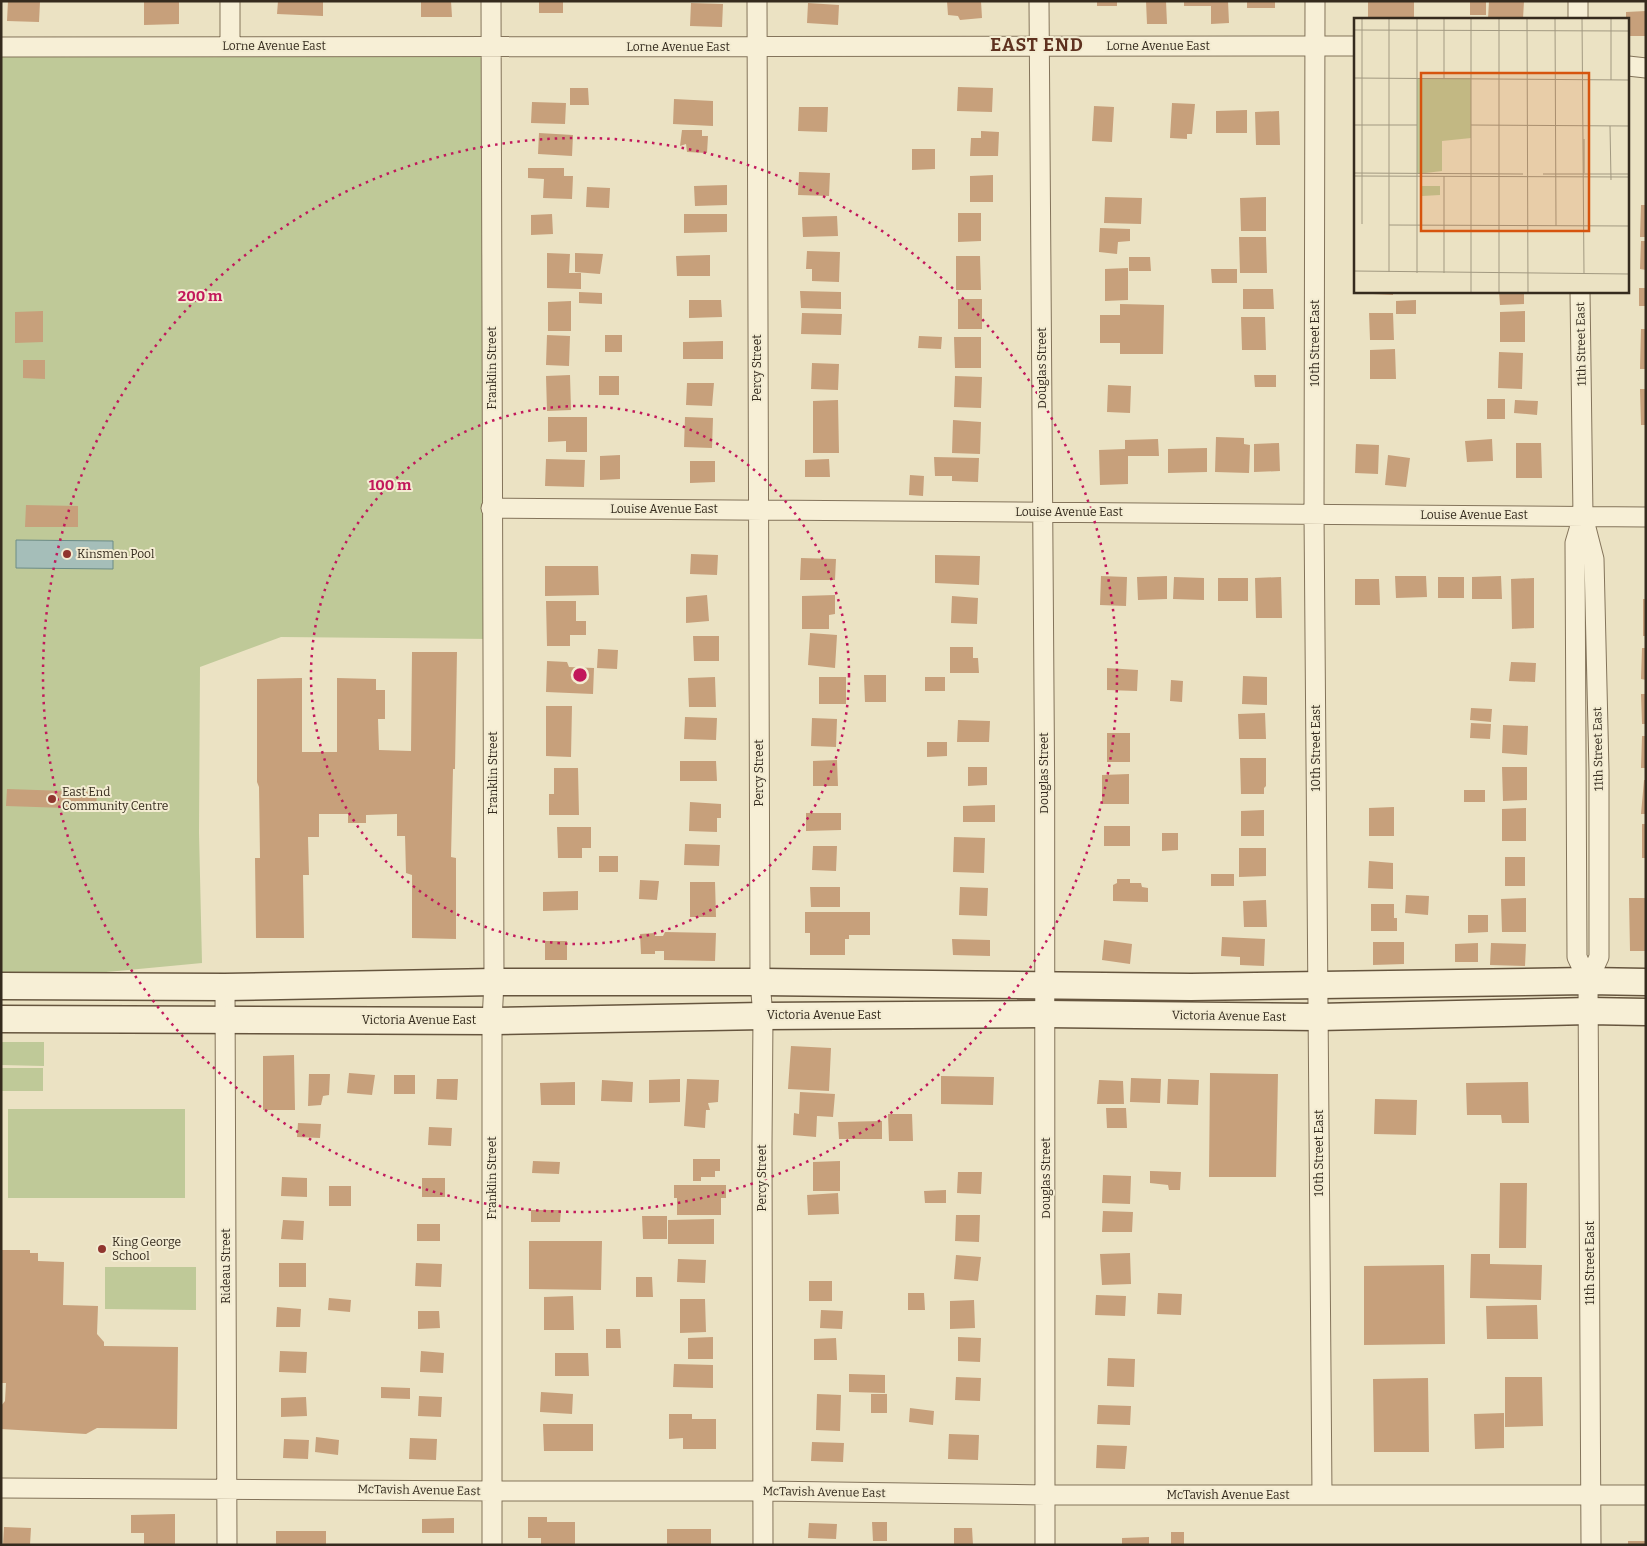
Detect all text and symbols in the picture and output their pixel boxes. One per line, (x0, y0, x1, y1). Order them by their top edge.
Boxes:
inset map (1354, 18, 1630, 292)
district label: EAST END (990, 34, 1084, 56)
street label: Lorne Avenue East (222, 39, 326, 53)
street label: Lorne Avenue East (1106, 39, 1210, 53)
street label: Lorne Avenue East (626, 40, 730, 54)
text: 200 m (178, 287, 223, 305)
street label: 10th Street East (1308, 299, 1322, 386)
street label: 11th Street East (1573, 301, 1589, 386)
street label: Franklin Street (485, 326, 499, 410)
street label: Douglas Street (1035, 327, 1049, 409)
street label: Percy Street (750, 334, 764, 402)
text: 100 m (369, 476, 412, 494)
street label: Louise Avenue East (610, 502, 718, 516)
street label: Louise Avenue East (1015, 505, 1123, 519)
street label: Louise Avenue East (1420, 508, 1528, 522)
place label: Kinsmen Pool (77, 547, 155, 561)
marker: Kinsmen Pool (61, 548, 73, 560)
centre of rings (571, 666, 589, 684)
street label: 10th Street East (1309, 704, 1323, 791)
street label: 11th Street East (1590, 706, 1606, 791)
street label: Franklin Street (486, 731, 500, 815)
street label: Douglas Street (1037, 732, 1051, 814)
street label: Percy Street (752, 739, 766, 807)
place label: East End Community Centre (62, 785, 168, 813)
marker: East End Community Centre (46, 793, 58, 805)
street label: Victoria Avenue East (767, 1008, 882, 1022)
street label: Victoria Avenue East (1172, 1008, 1287, 1024)
street label: Victoria Avenue East (362, 1013, 477, 1027)
street label: 10th Street East (1312, 1109, 1326, 1196)
street label: Franklin Street (485, 1136, 499, 1220)
street label: Douglas Street (1039, 1137, 1053, 1219)
street label: Percy Street (755, 1144, 769, 1212)
street label: 11th Street East (1583, 1220, 1597, 1305)
street label: Rideau Street (219, 1228, 233, 1304)
place label: King George School (112, 1235, 181, 1263)
marker: King George School (96, 1243, 108, 1255)
street label: McTavish Avenue East (357, 1482, 481, 1498)
street label: McTavish Avenue East (762, 1484, 886, 1500)
street label: McTavish Avenue East (1166, 1488, 1290, 1502)

